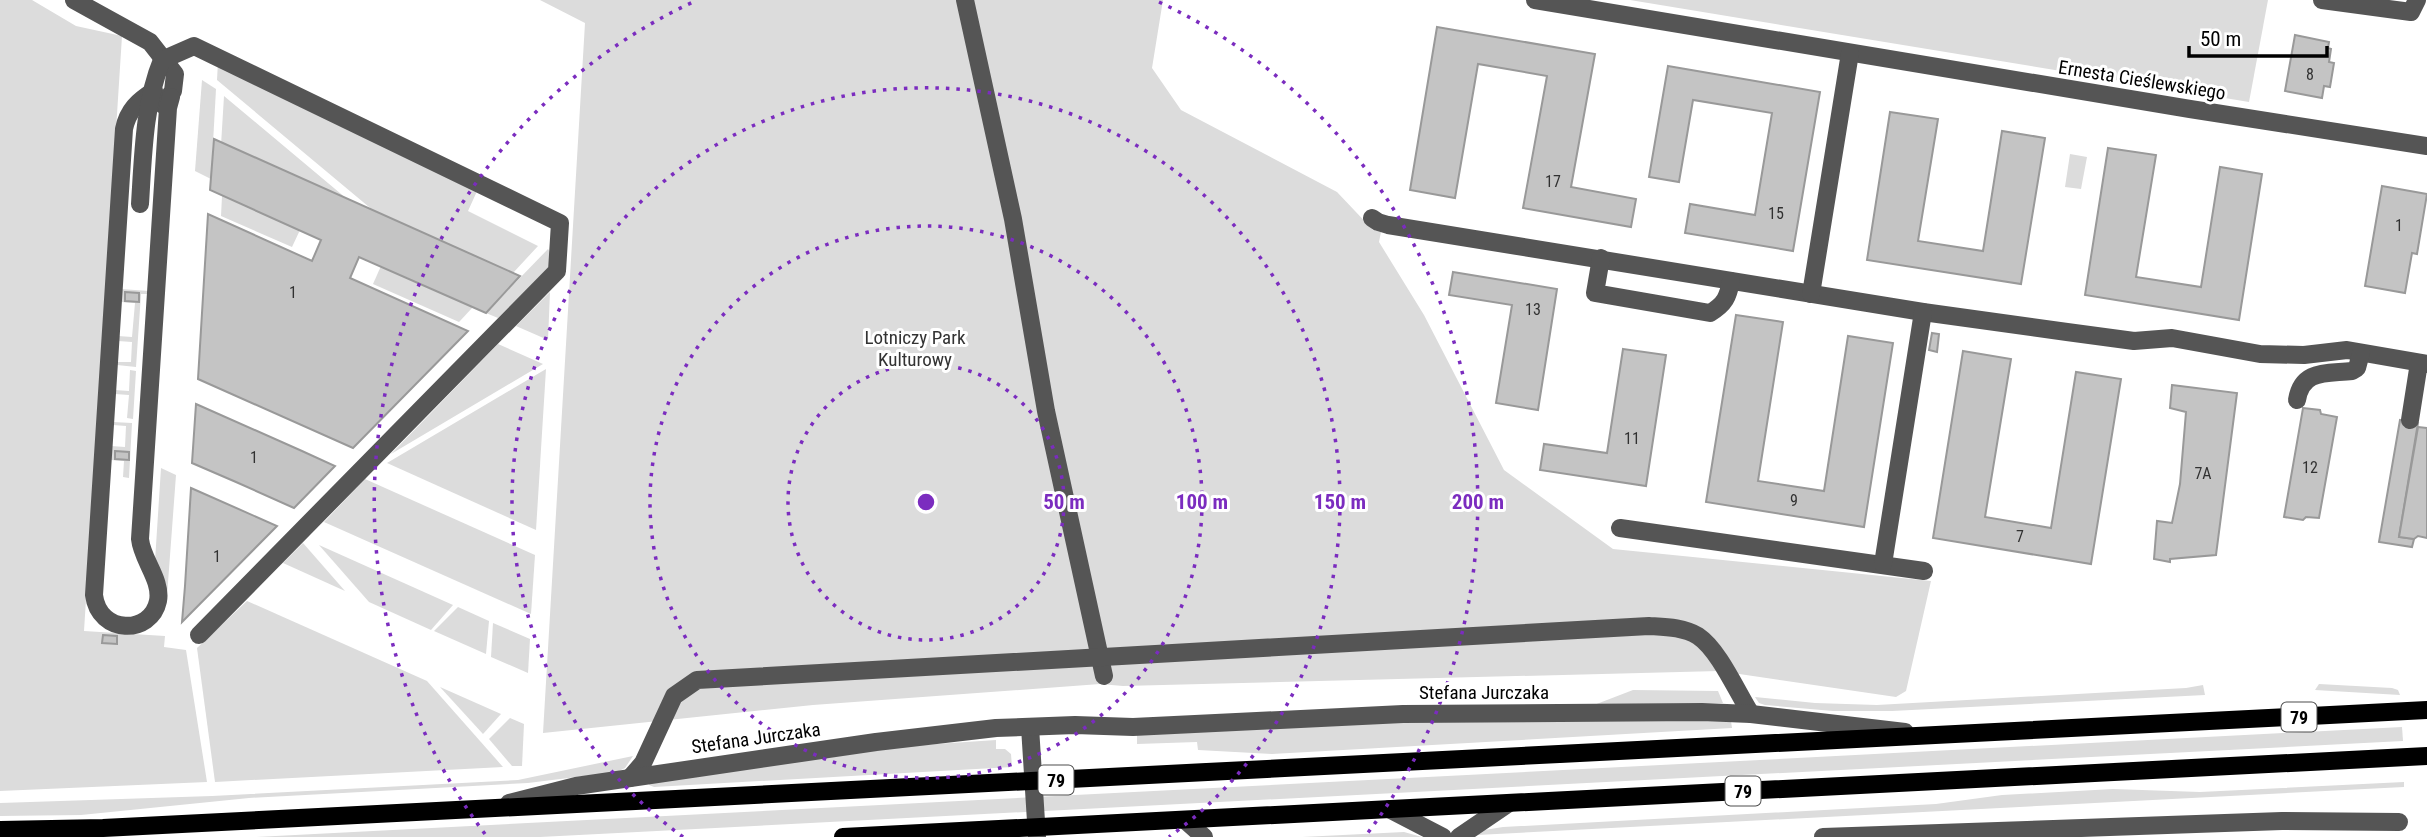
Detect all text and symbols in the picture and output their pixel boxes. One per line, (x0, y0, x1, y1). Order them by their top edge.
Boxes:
scale bar (2189, 14, 2327, 58)
text: 50 m (2200, 27, 2241, 51)
street label: Ernesta Cieślewskiego (2057, 55, 2227, 105)
house number: 8 (2306, 65, 2314, 84)
house number: 17 (1545, 172, 1561, 191)
house number: 15 (1768, 204, 1784, 223)
house number: 1 (2395, 216, 2403, 235)
house number: 1 (289, 283, 297, 302)
house number: 13 (1525, 300, 1541, 319)
park label: Lotniczy Park Kulturowy (864, 326, 966, 371)
house number: 11 (1624, 429, 1640, 448)
house number: 1 (250, 448, 258, 467)
house number: 12 (2302, 458, 2318, 477)
house number: 7A (2194, 464, 2212, 483)
centre of rings (914, 490, 938, 514)
text: 50 m (1043, 490, 1085, 514)
text: 100 m (1176, 490, 1228, 514)
text: 150 m (1314, 490, 1366, 514)
text: 200 m (1452, 490, 1504, 514)
house number: 9 (1790, 491, 1798, 510)
house number: 7 (2016, 527, 2024, 546)
house number: 1 (213, 547, 221, 566)
street label: Stefana Jurczaka (1419, 681, 1549, 704)
road number: 79 (2282, 702, 2316, 732)
street label: Stefana Jurczaka (690, 718, 822, 758)
road number: 79 (1038, 766, 1074, 794)
road number: 79 (1726, 776, 1760, 806)

